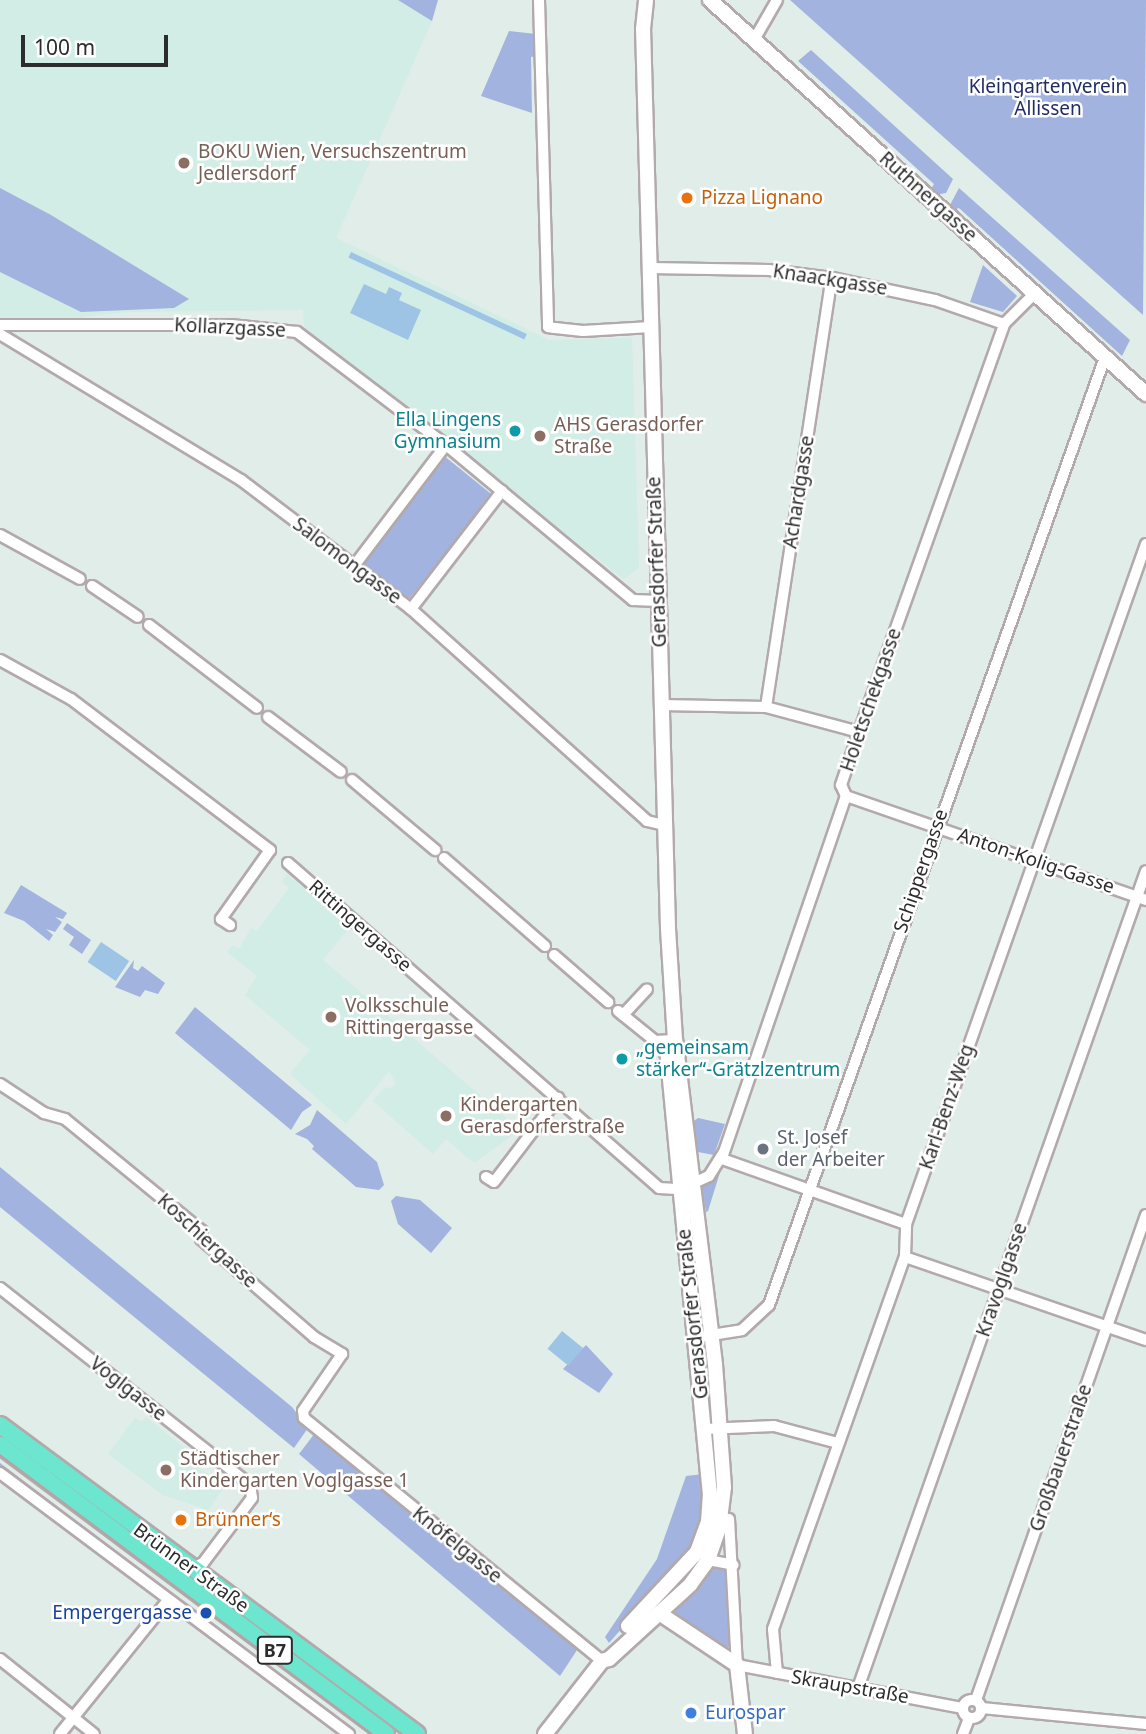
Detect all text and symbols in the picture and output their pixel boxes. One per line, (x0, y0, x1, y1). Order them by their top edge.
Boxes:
scale bar (24, 21, 172, 65)
text: 100 m (34, 33, 95, 61)
park label: Kleingartenverein Allissen (969, 76, 1127, 120)
place label: BOKU Wien, Versuchszentrum Jedlersdorf (198, 141, 467, 185)
street label: Ruthnergasse (874, 147, 982, 247)
marker: BOKU Wien, Versuchszentrum Jedlersdorf (176, 155, 192, 171)
place label: Pizza Lignano (701, 187, 823, 209)
marker: Pizza Lignano (679, 190, 695, 206)
street label: Knaackgasse (771, 260, 889, 300)
street label: Kollarzgasse (174, 314, 286, 342)
place label: Ella Lingens Gymnasium (394, 409, 501, 453)
place label: AHS Gerasdorfer Straße (554, 414, 703, 458)
marker: Ella Lingens Gymnasium (507, 423, 523, 439)
marker: AHS Gerasdorfer Straße (532, 428, 548, 444)
street label: Achardgasse (779, 434, 819, 550)
street label: Gerasdorfer Straße (643, 476, 671, 648)
street label: Salomongasse (288, 513, 406, 609)
street label: Holetschekgasse (836, 625, 906, 775)
street label: Schippergasse (889, 806, 953, 936)
street label: Anton-Kolig-Gasse (955, 823, 1117, 899)
street label: Rittingergasse (304, 875, 416, 977)
place label: Volksschule Rittingergasse (345, 995, 473, 1039)
marker: Volksschule Rittingergasse (323, 1009, 339, 1025)
place label: „gemeinsam stärker“-Grätzlzentrum (636, 1037, 840, 1081)
street label: Karl-Benz-Weg (915, 1041, 979, 1173)
marker: „gemeinsam stärker“-Grätzlzentrum (614, 1051, 630, 1067)
place label: Kindergarten Gerasdorferstraße (460, 1094, 625, 1138)
marker: Kindergarten Gerasdorferstraße (438, 1108, 454, 1124)
place label: St. Josef der Arbeiter (777, 1127, 885, 1171)
marker: St. Josef der Arbeiter (755, 1141, 771, 1157)
street label: Koschiergasse (153, 1189, 261, 1293)
street label: Kravoglgasse (972, 1220, 1032, 1340)
street label: Gerasdorfer Straße (673, 1228, 713, 1400)
street label: Voglgasse (85, 1352, 171, 1426)
street label: Großbauerstraße (1025, 1381, 1097, 1535)
place label: Städtischer Kindergarten Voglgasse 1 (180, 1448, 409, 1492)
marker: Städtischer Kindergarten Voglgasse 1 (158, 1462, 174, 1478)
street label: Knöfelgasse (408, 1502, 506, 1588)
place label: Brünner‘s (195, 1509, 281, 1531)
marker: Brünner‘s (173, 1512, 189, 1528)
street label: Brünner Straße (129, 1519, 253, 1617)
place label: Empergergasse (52, 1602, 192, 1624)
marker: Empergergasse (198, 1605, 214, 1621)
road number: B7 (256, 1636, 294, 1665)
street label: Skraupstraße (789, 1665, 911, 1709)
place label: Eurospar (705, 1702, 786, 1724)
marker: Eurospar (683, 1705, 699, 1721)

